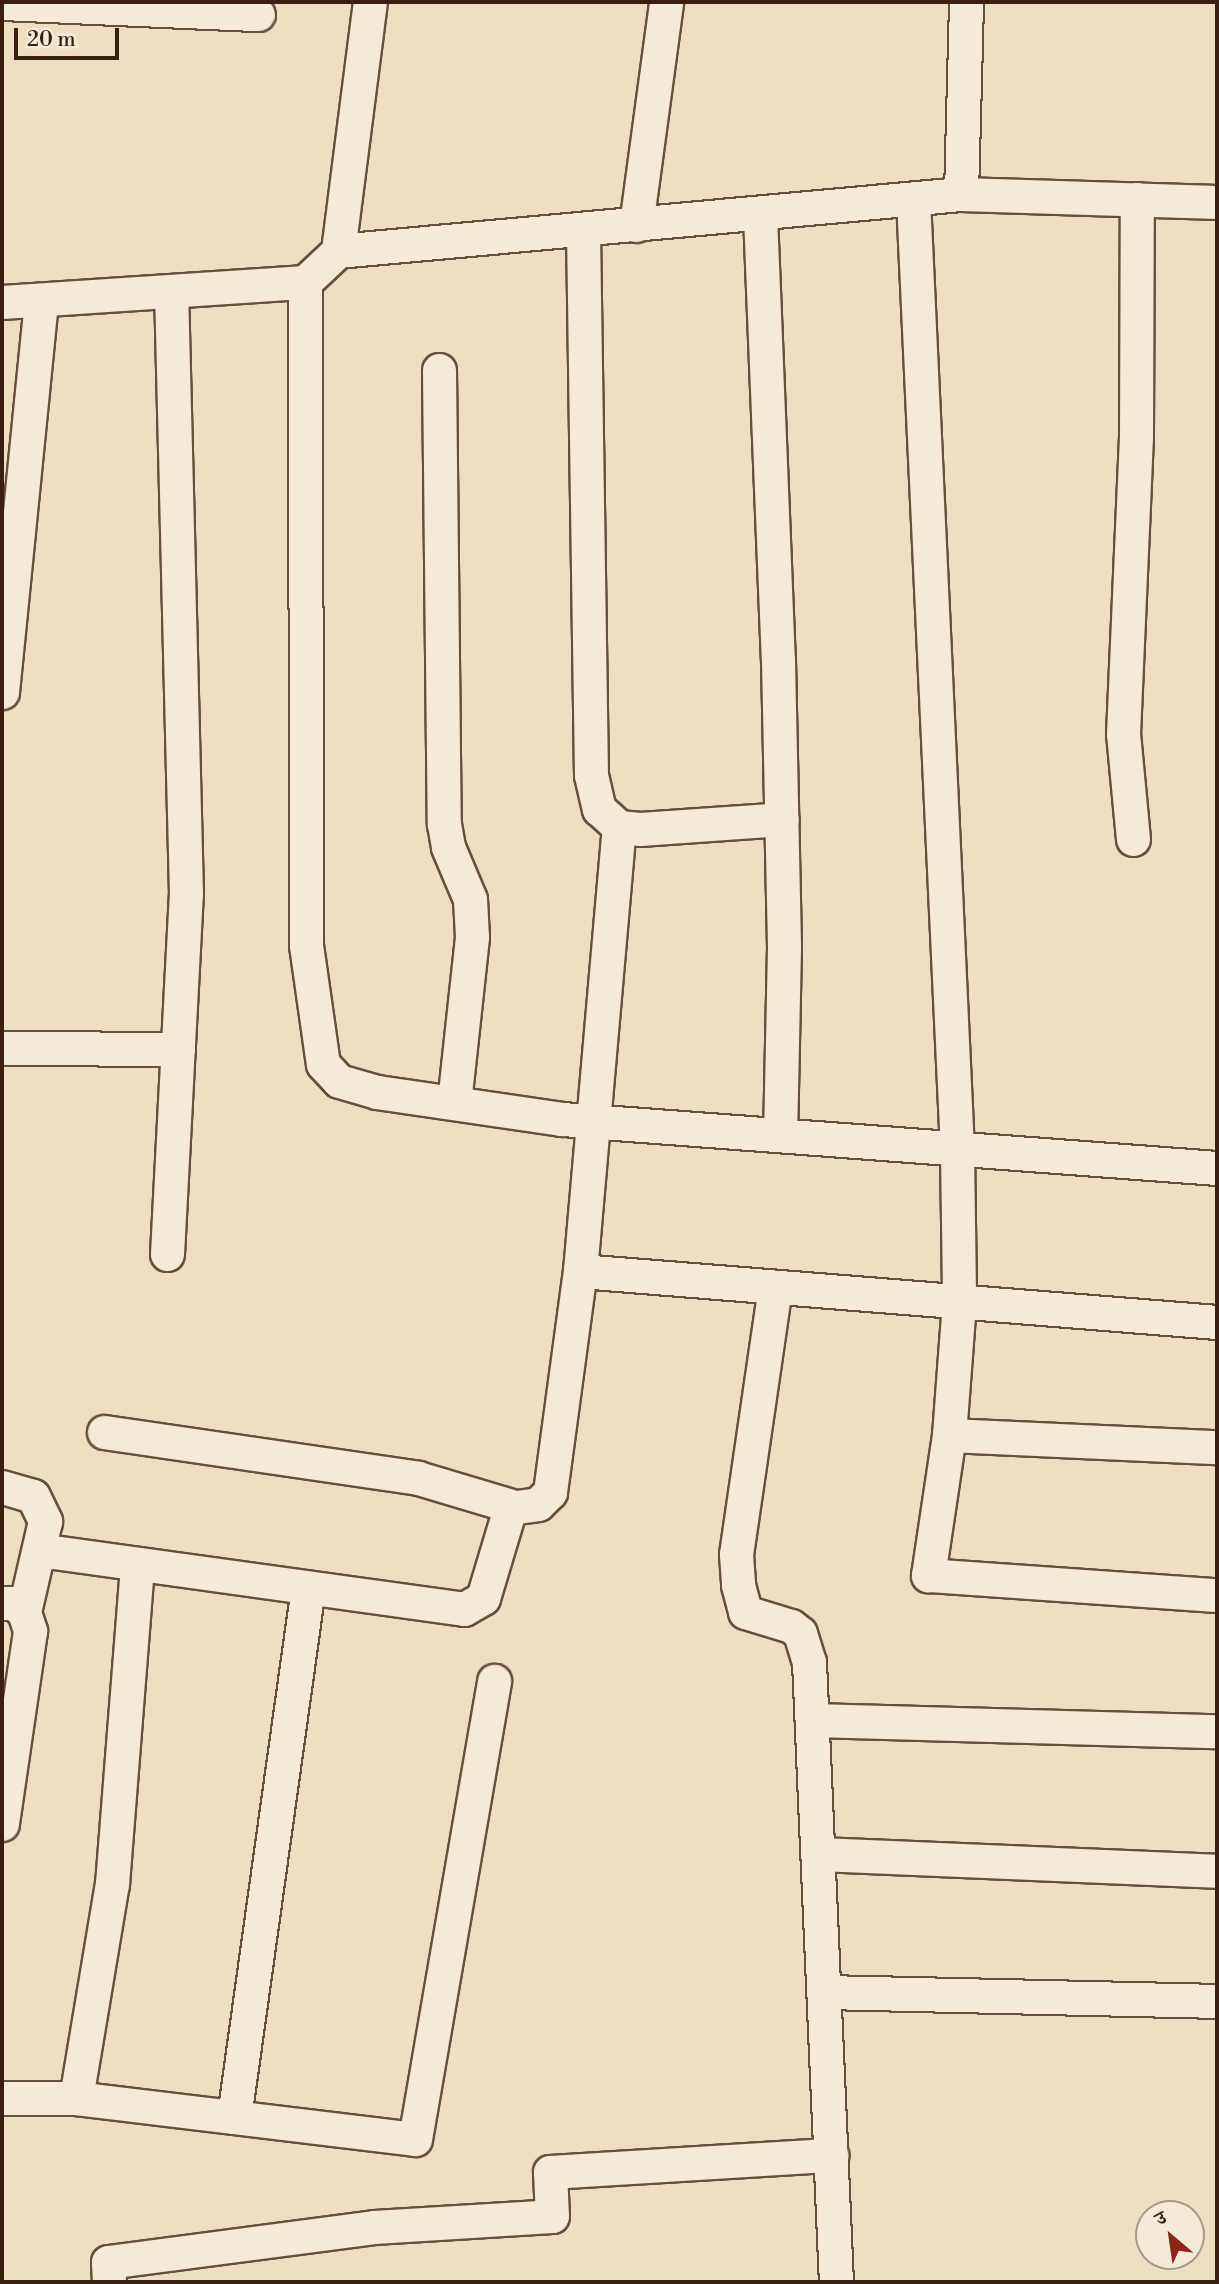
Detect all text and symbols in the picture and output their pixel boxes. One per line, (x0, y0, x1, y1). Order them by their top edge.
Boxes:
scale bar (18, 14, 122, 58)
text: 20 m (27, 27, 76, 53)
north arrow (1135, 2200, 1205, 2270)
text: उ (1151, 2206, 1171, 2231)

